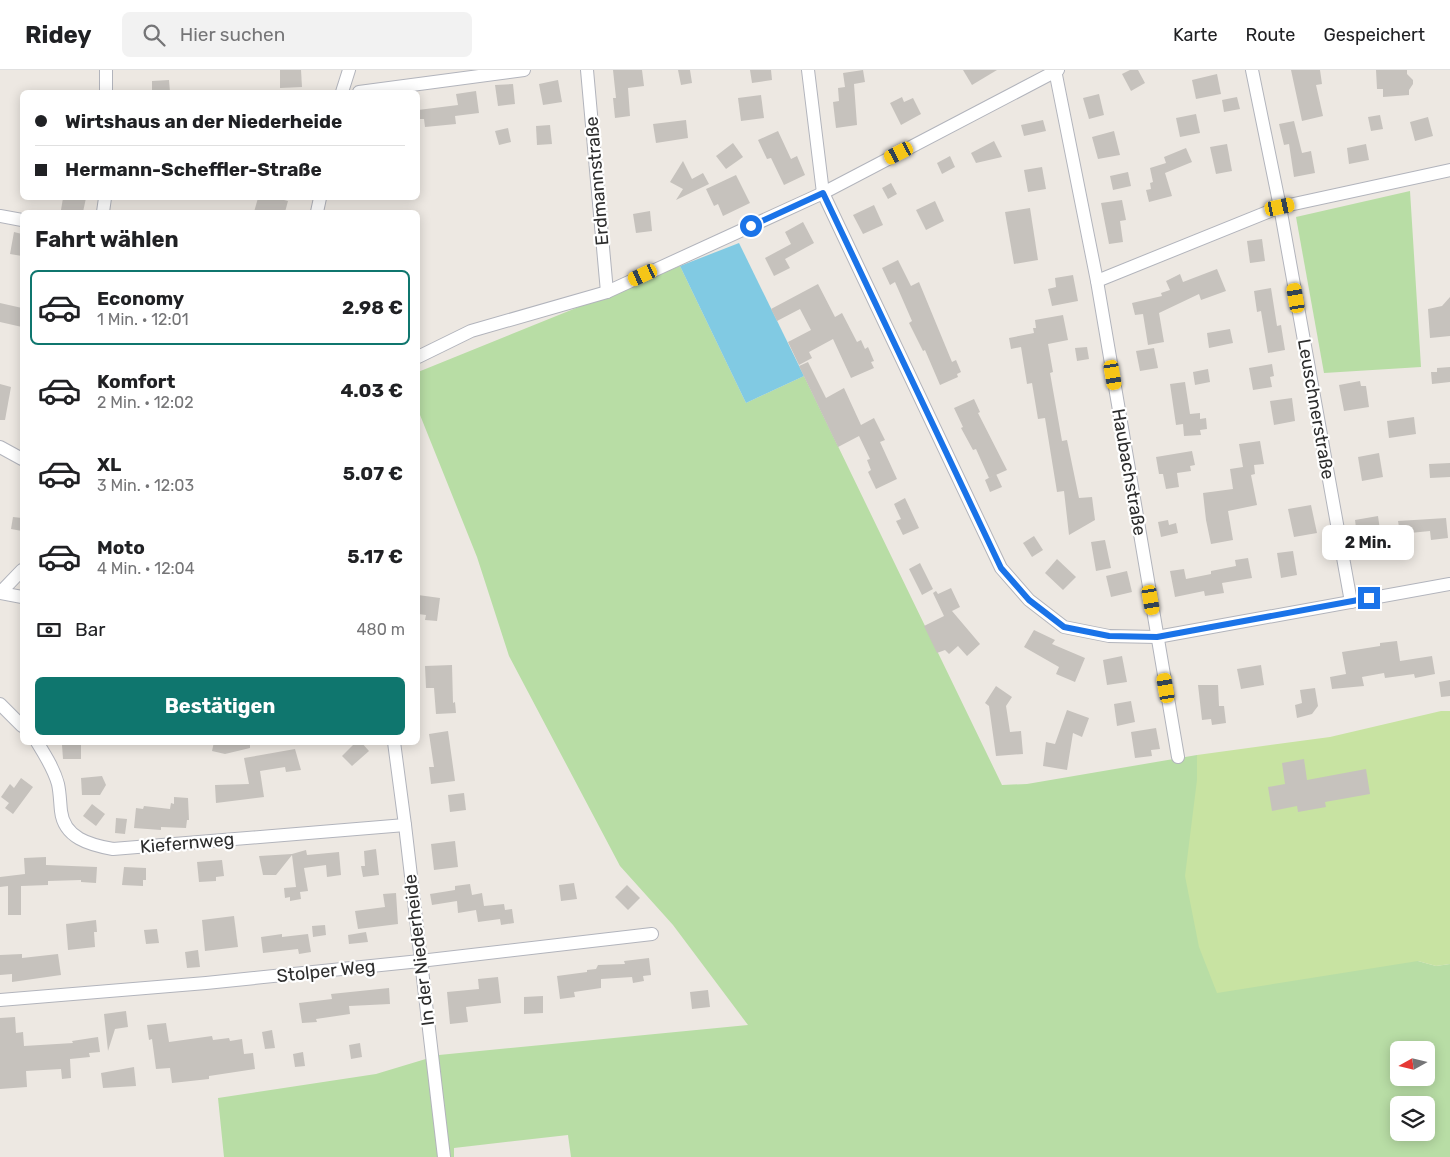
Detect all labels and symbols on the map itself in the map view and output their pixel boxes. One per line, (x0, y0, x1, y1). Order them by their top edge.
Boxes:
street label: Erdmannstraße (580, 116, 614, 246)
car (882, 140, 915, 166)
car (1263, 197, 1296, 217)
route start (740, 215, 762, 237)
car (626, 262, 659, 288)
car (1286, 282, 1305, 314)
street label: Leuschnerstraße (1293, 337, 1339, 481)
car (1103, 359, 1122, 391)
street label: Haubachstraße (1107, 407, 1151, 537)
callout: 2 Min. (1323, 526, 1415, 560)
car (1141, 584, 1160, 616)
route end (1358, 587, 1380, 609)
car (1156, 672, 1175, 704)
street label: Kiefernweg (139, 828, 235, 858)
street label: In der Niederheide (399, 873, 439, 1027)
street label: Stolper Weg (276, 955, 376, 987)
north arrow (1390, 1041, 1435, 1086)

